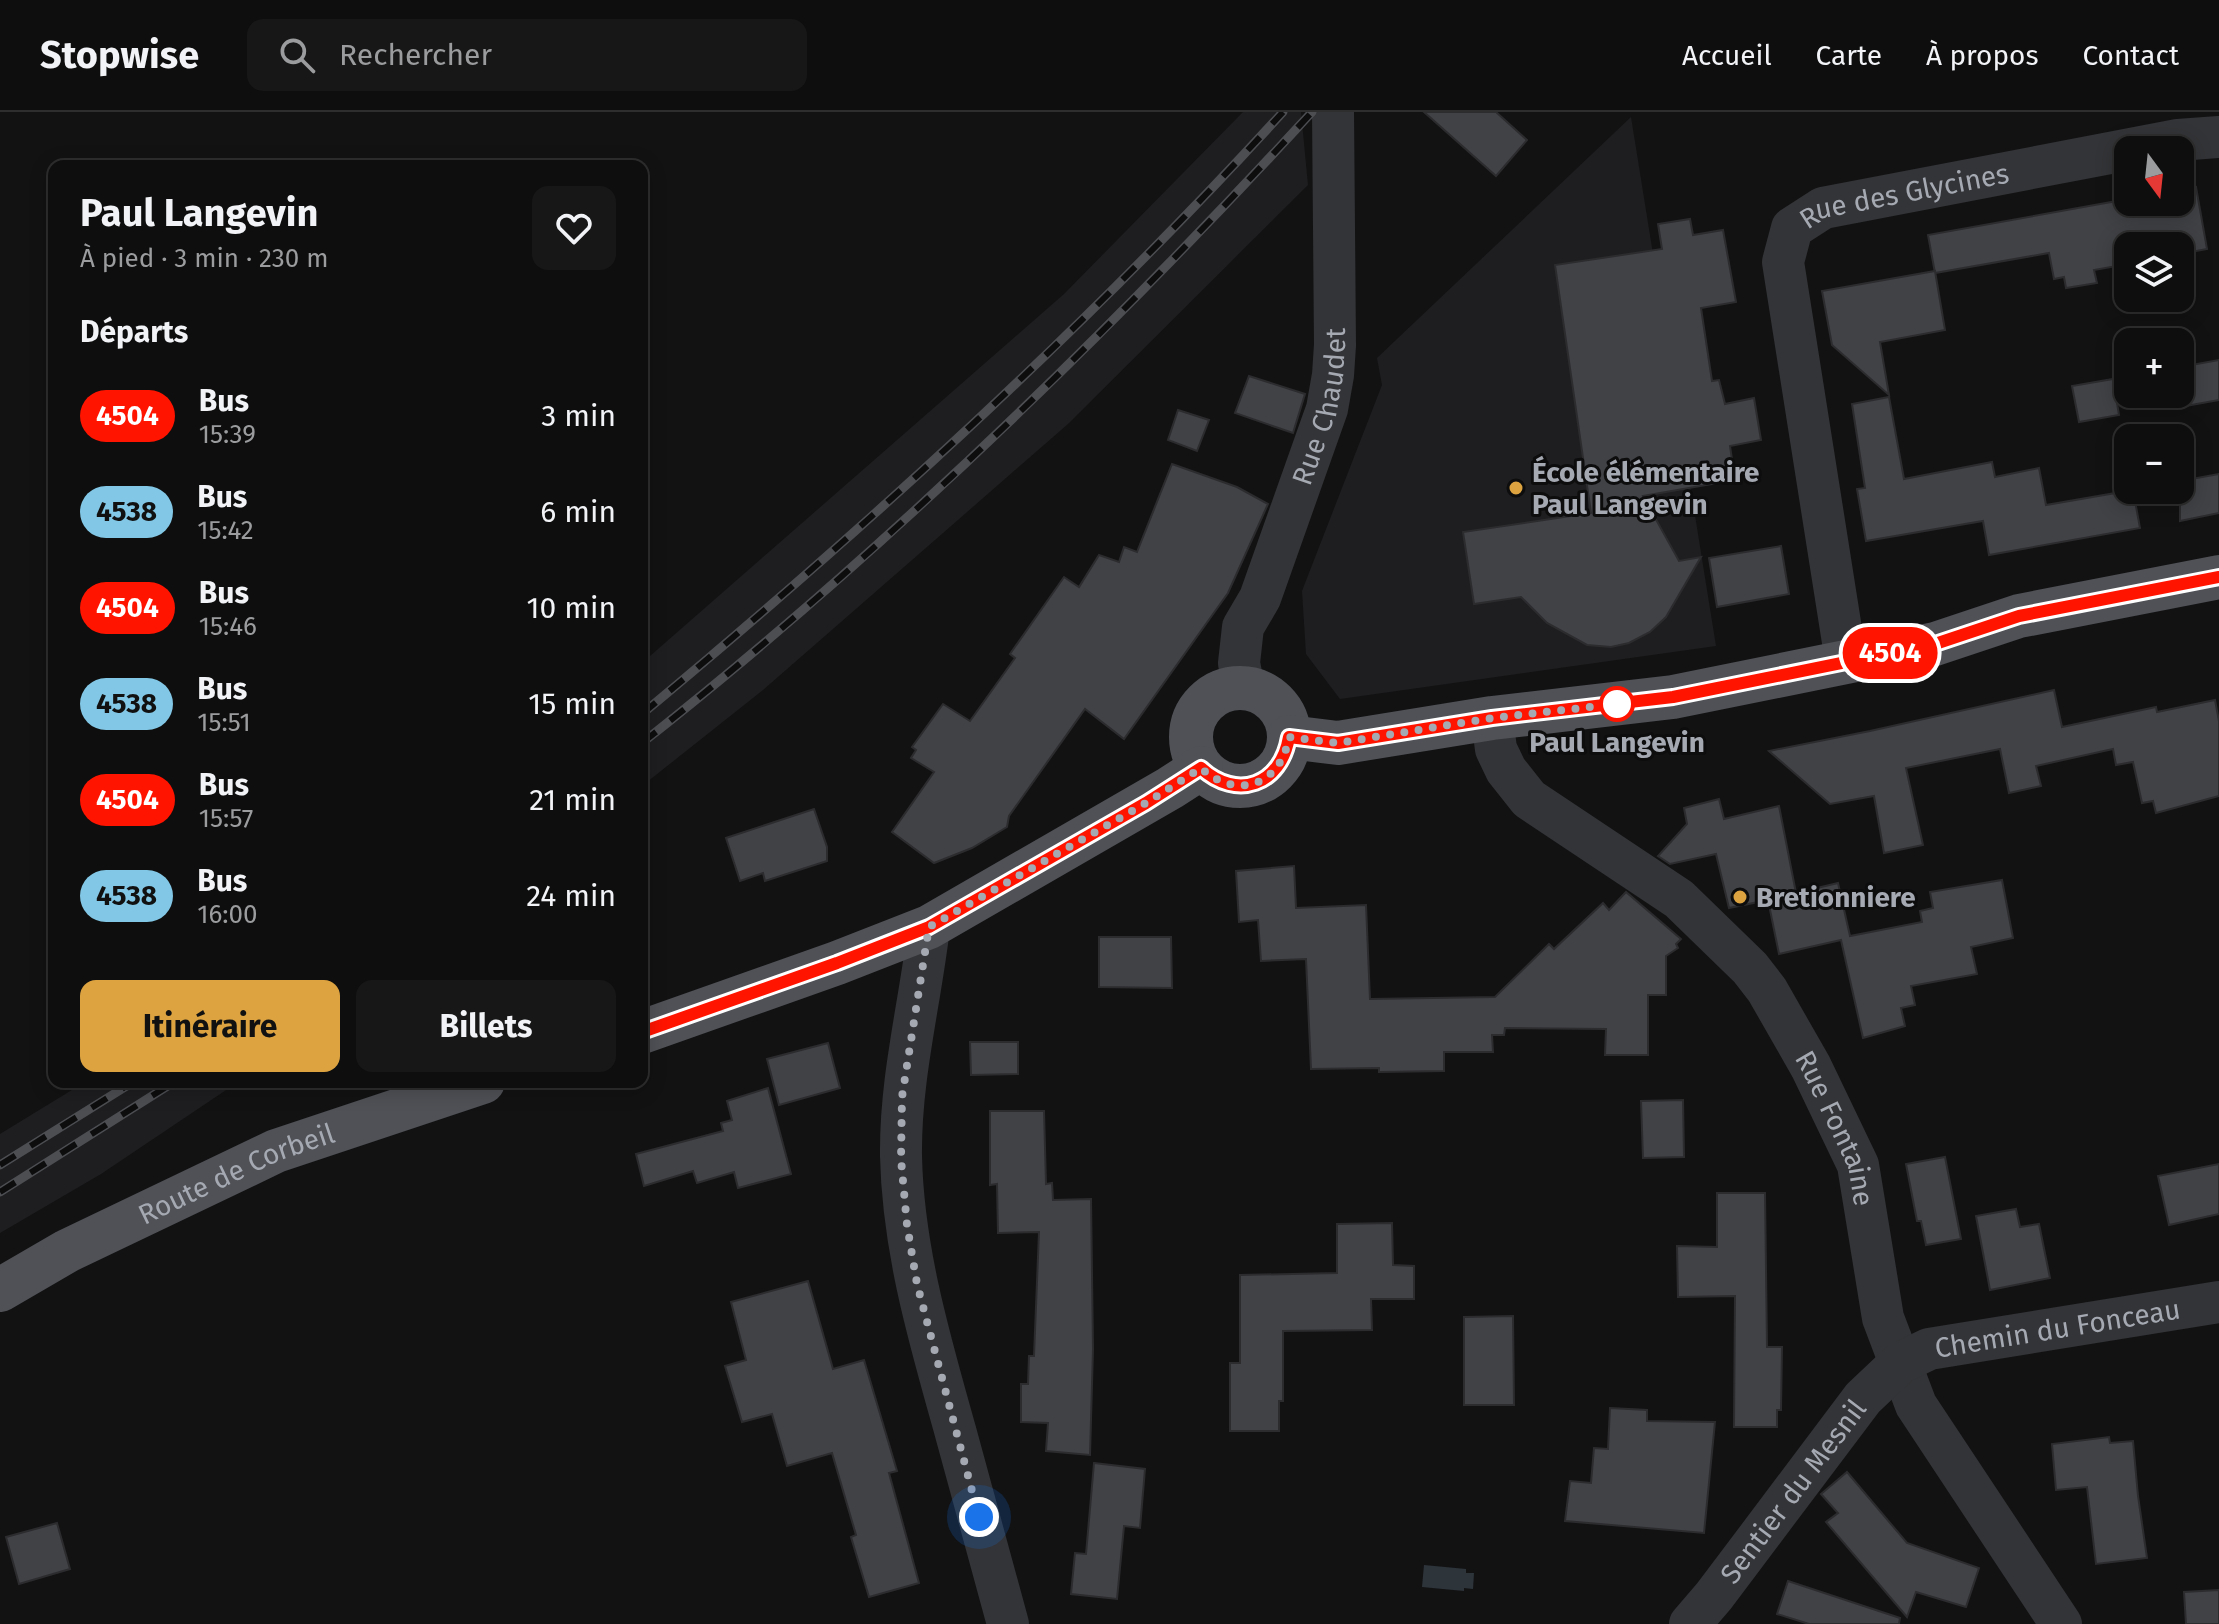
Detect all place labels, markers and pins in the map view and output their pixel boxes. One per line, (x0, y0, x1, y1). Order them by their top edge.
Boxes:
place label: École élémentaire Paul Langevin (1532, 455, 1760, 521)
marker: École élémentaire Paul Langevin (1507, 479, 1525, 497)
marker: Paul Langevin (1600, 687, 1634, 721)
place label: Paul Langevin (1529, 726, 1705, 759)
place label: Bretionniere (1756, 881, 1916, 914)
marker: Bretionniere (1731, 888, 1749, 906)

